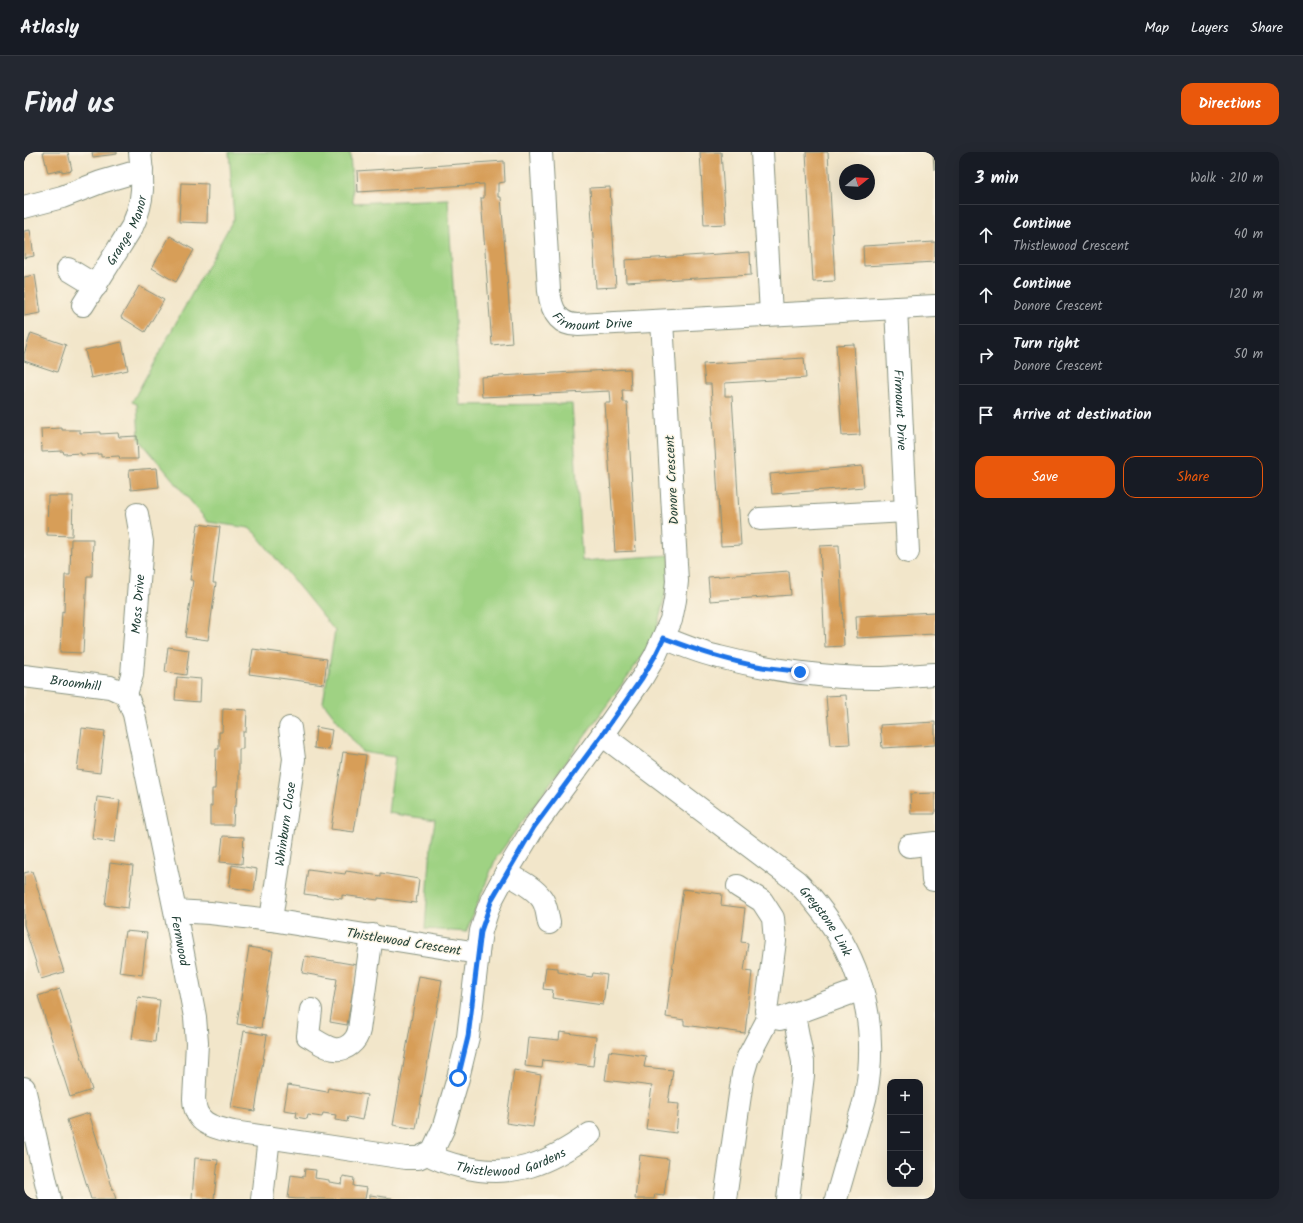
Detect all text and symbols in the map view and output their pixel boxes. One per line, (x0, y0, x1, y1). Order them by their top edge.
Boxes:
text: Atlasly (20, 13, 79, 43)
text: Map (1145, 17, 1169, 39)
text: Layers (1191, 17, 1229, 39)
text: Share (1251, 17, 1283, 39)
text: Find us (24, 82, 115, 127)
button: Directions (1181, 83, 1279, 125)
north arrow (839, 164, 875, 200)
text: 3 min (975, 165, 1019, 192)
text: Walk · 210 m (1190, 168, 1263, 189)
street label: Grange Manor (101, 194, 153, 270)
text: Continue (1013, 212, 1071, 236)
icon: ahead (975, 224, 997, 246)
text: 40 m (1234, 224, 1263, 245)
text: Thistlewood Crescent (1013, 236, 1129, 257)
text: Continue (1013, 272, 1071, 296)
icon: ahead (975, 284, 997, 306)
text: 120 m (1229, 284, 1263, 305)
text: Donore Crescent (1013, 296, 1103, 317)
street label: Firmount Drive (546, 308, 633, 337)
text: Turn right (1013, 332, 1080, 356)
icon: right (975, 344, 997, 366)
text: 50 m (1234, 344, 1263, 365)
text: Donore Crescent (1013, 356, 1103, 377)
street label: Firmount Drive (887, 369, 912, 451)
text: Arrive at destination (1013, 403, 1152, 427)
icon: arrive (975, 404, 997, 426)
street label: Donore Crescent (660, 434, 685, 525)
button: Save (975, 456, 1115, 498)
button: Share (1123, 456, 1263, 498)
street label: Moss Drive (126, 574, 152, 635)
route end (791, 663, 809, 681)
street label: Broomhill (49, 670, 102, 698)
street label: Whinburn Close (270, 780, 303, 868)
street label: Greystone Link (794, 882, 857, 961)
street label: Fernwood (164, 914, 194, 968)
street label: Thistlewood Crescent (345, 923, 464, 962)
route start (449, 1069, 467, 1087)
map controls (887, 1079, 923, 1187)
button: + (887, 1079, 923, 1115)
button: − (887, 1115, 923, 1151)
street label: Thistlewood Gardens (454, 1143, 571, 1183)
button: locate (887, 1151, 923, 1187)

